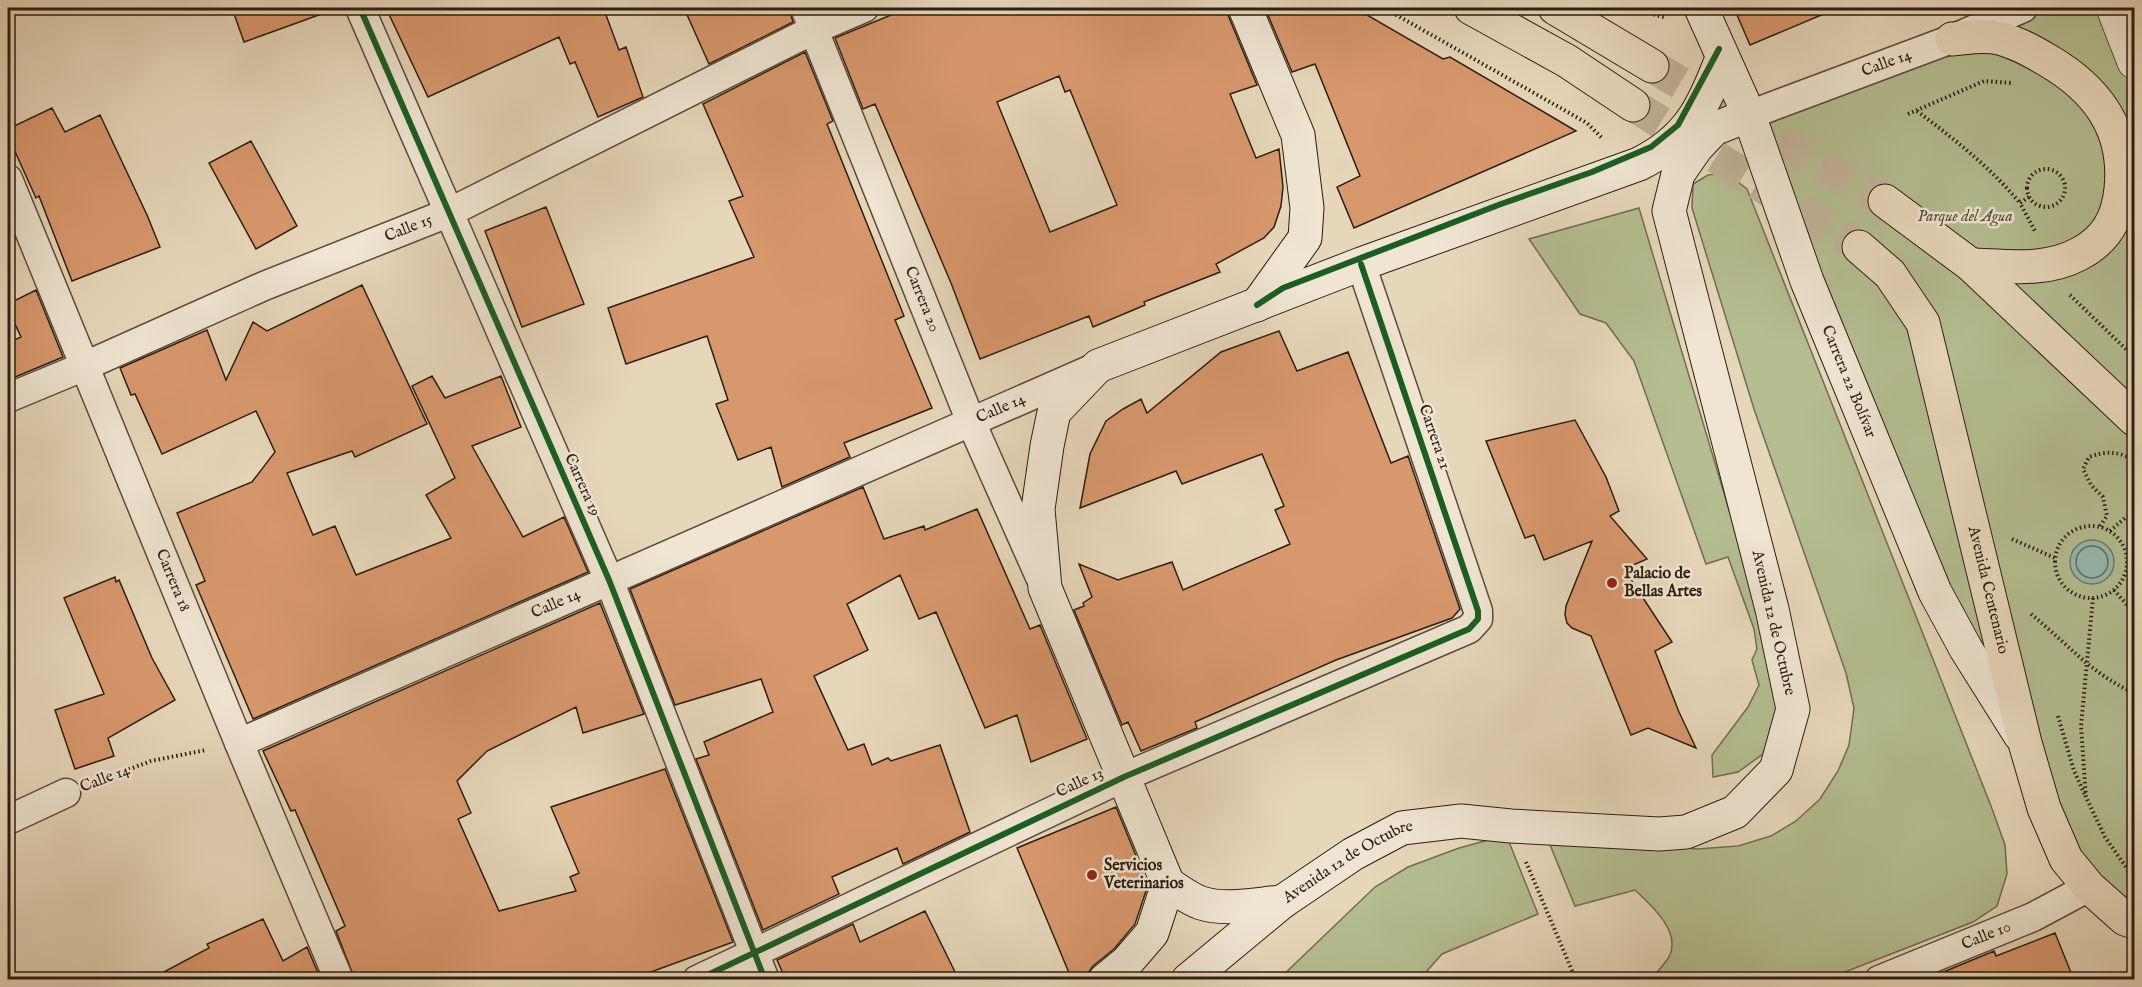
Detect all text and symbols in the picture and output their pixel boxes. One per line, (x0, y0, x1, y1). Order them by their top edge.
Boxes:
street label: Calle 14 (1859, 45, 1915, 82)
park label: Parque del Agua (1917, 207, 2013, 227)
street label: Calle 15 (382, 210, 436, 247)
street label: Carrera 20 (900, 264, 944, 335)
street label: Carrera 22 Bolívar (1816, 322, 1881, 441)
street label: Calle 14 (973, 389, 1029, 428)
street label: Carrera 21 (1414, 402, 1454, 472)
street label: Carrera 19 (559, 450, 605, 520)
street label: Avenida Centenario (1962, 523, 2013, 656)
street label: Carrera 18 (151, 546, 194, 615)
street label: Avenida 12 de Octubre (1746, 547, 1799, 698)
place label: Palacio de Bellas Artes (1624, 564, 1702, 602)
marker: Palacio de Bellas Artes (1605, 576, 1619, 590)
street label: Calle 14 (528, 584, 584, 624)
street label: Calle 14 (77, 760, 133, 798)
street label: Calle 13 (1053, 763, 1107, 803)
street label: Avenida 12 de Octubre (1279, 817, 1414, 909)
place label: Servicios Veterinarios (1103, 856, 1184, 894)
marker: Servicios Veterinarios (1085, 868, 1099, 882)
street label: Calle 10 (1959, 917, 2014, 955)

